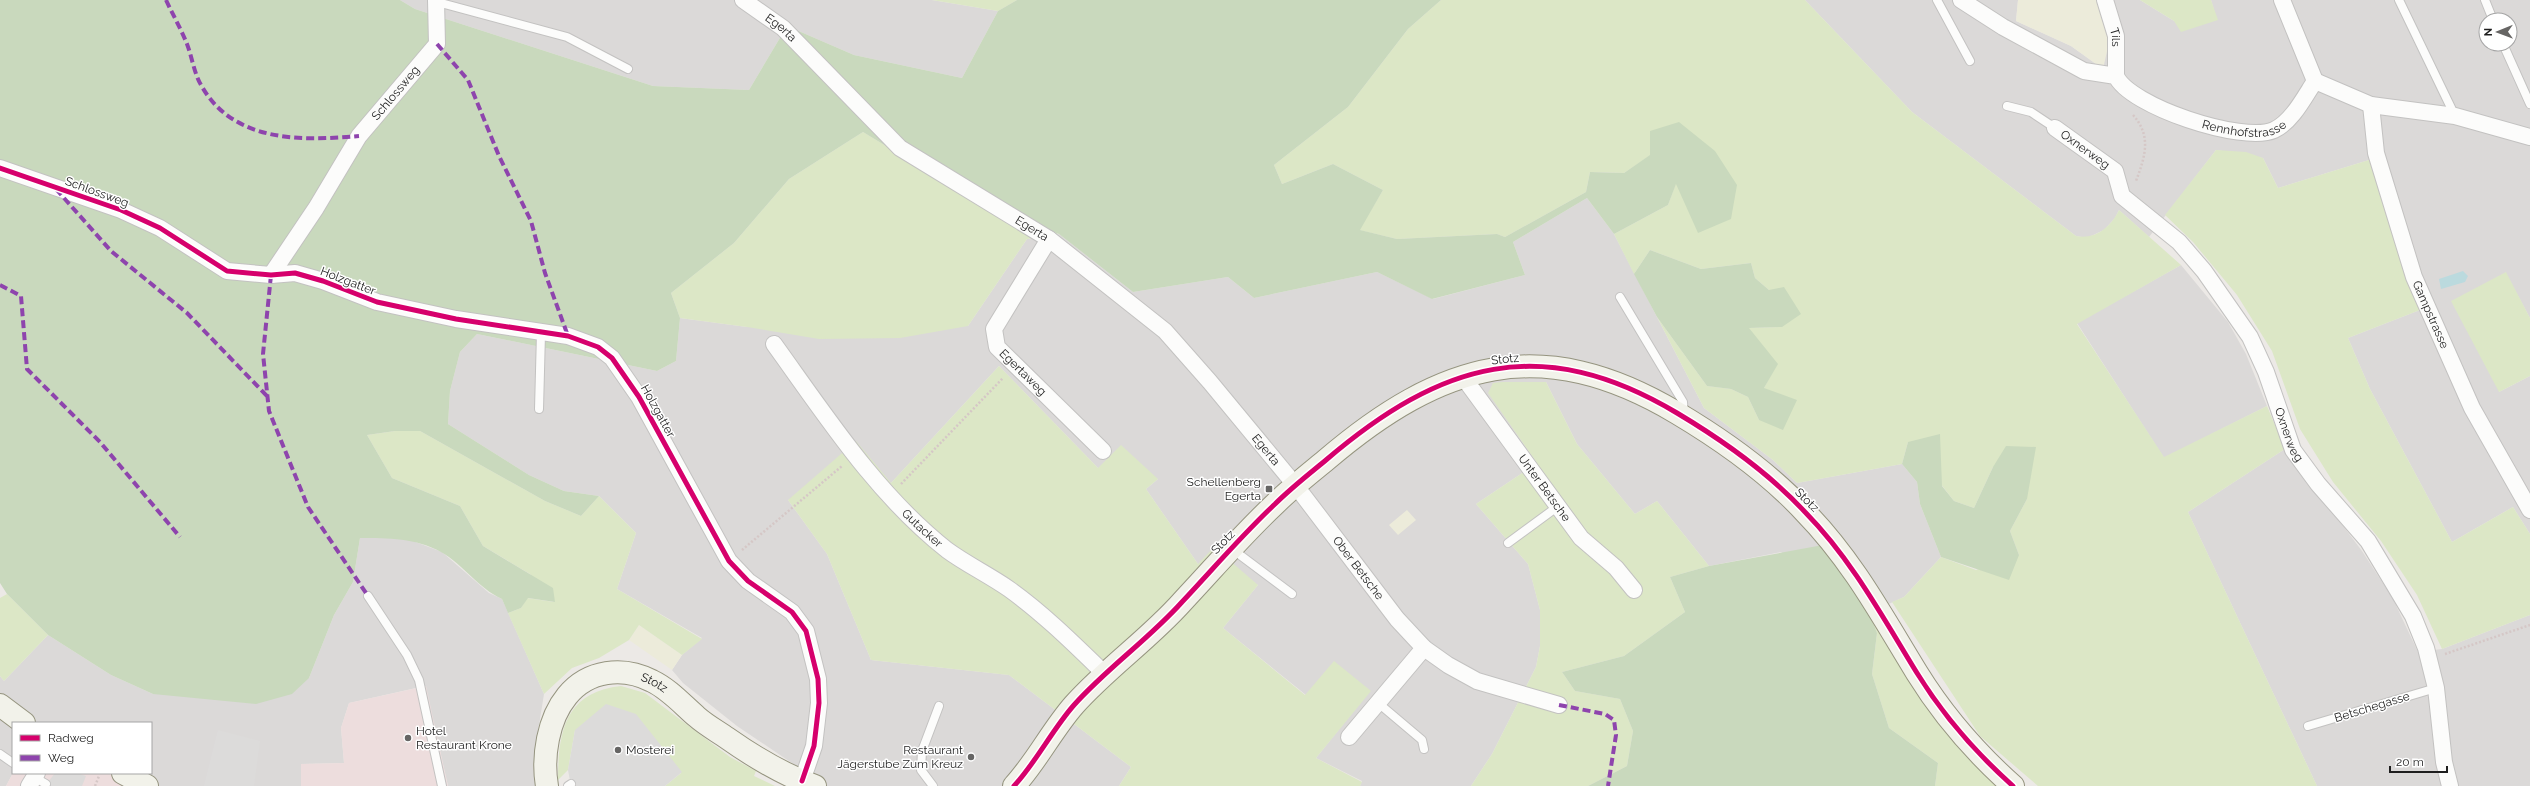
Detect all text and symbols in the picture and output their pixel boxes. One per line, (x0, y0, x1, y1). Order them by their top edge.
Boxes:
street label: Egerta (763, 11, 799, 45)
north arrow (2478, 12, 2518, 52)
street label: Tils (2107, 26, 2123, 47)
text: N (2482, 28, 2495, 36)
street label: Schlossweg (369, 63, 422, 123)
street label: Rennhofstrasse (2201, 117, 2289, 140)
street label: Oxnerweg (2058, 127, 2112, 172)
street label: Schlossweg (63, 174, 131, 210)
street label: Egerta (1013, 213, 1051, 244)
street label: Holzgatter (318, 264, 378, 298)
street label: Gampstrasse (2409, 278, 2452, 351)
street label: Egertaweg (996, 346, 1049, 398)
street label: Stotz (1490, 351, 1520, 367)
street label: Holzgatter (638, 382, 679, 440)
street label: Oxnerweg (2272, 406, 2306, 464)
street label: Egerta (1249, 431, 1283, 468)
street label: Unter Betsche (1515, 452, 1573, 524)
place label: Schellenberg Egerta (1187, 475, 1261, 503)
marker: Schellenberg Egerta (1264, 484, 1274, 494)
street label: Stotz (1792, 485, 1822, 515)
street label: Gutacker (899, 506, 946, 551)
street label: Stotz (1208, 527, 1238, 557)
street label: Ober Betsche (1330, 534, 1387, 602)
street label: Stotz (639, 670, 670, 696)
street label: Betschegasse (2333, 689, 2411, 725)
legend (12, 722, 152, 774)
place label: Hotel Restaurant Krone (416, 724, 512, 752)
text: Radweg (48, 731, 94, 745)
marker: Hotel Restaurant Krone (403, 733, 413, 743)
place label: Mosterei (626, 743, 674, 757)
place label: Restaurant Jägerstube Zum Kreuz (837, 743, 963, 771)
marker: Mosterei (613, 745, 623, 755)
scale bar (2390, 748, 2447, 774)
text: Weg (48, 751, 74, 765)
marker: Restaurant Jägerstube Zum Kreuz (966, 752, 976, 762)
text: 20 m (2396, 755, 2424, 769)

